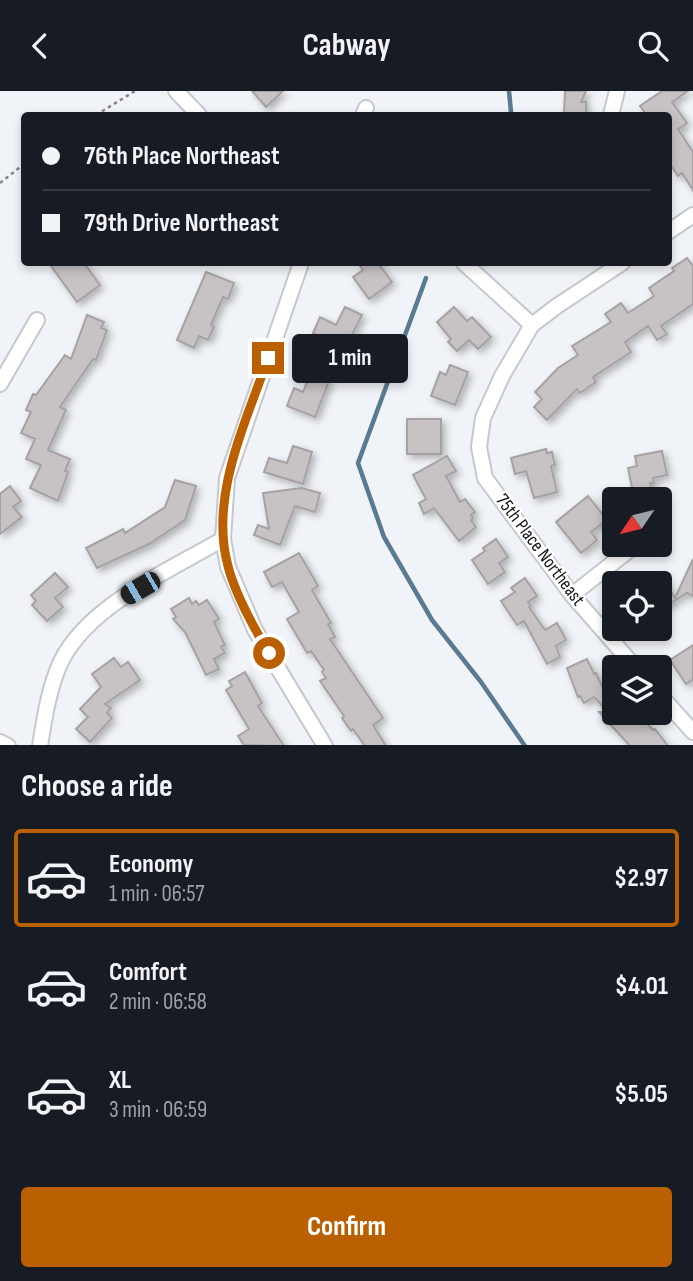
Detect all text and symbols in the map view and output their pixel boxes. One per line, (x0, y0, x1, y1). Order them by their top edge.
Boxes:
text: Cabway (302, 26, 391, 65)
icon: back (21, 27, 59, 65)
icon: search (634, 27, 672, 65)
text: 76th Place Northeast (84, 141, 280, 172)
text: 79th Drive Northeast (84, 208, 279, 239)
callout: 1 min (292, 334, 408, 383)
route end (252, 342, 284, 374)
text: 1 min (329, 344, 371, 372)
north arrow (602, 487, 672, 557)
map controls (602, 487, 672, 725)
street label: 75th Place Northeast (490, 490, 590, 611)
car (117, 568, 164, 608)
button: locate (602, 571, 672, 641)
route start (253, 637, 285, 669)
button: layers (602, 655, 672, 725)
text: Choose a ride (21, 767, 173, 806)
icon: car (25, 847, 88, 910)
text: Economy (109, 849, 193, 880)
text: $2.97 (614, 863, 668, 894)
text: 1 min · 06:57 (109, 880, 205, 908)
icon: car (25, 955, 88, 1018)
text: Comfort (109, 957, 187, 988)
text: $4.01 (615, 971, 668, 1002)
text: 2 min · 06:58 (109, 988, 207, 1016)
icon: car (25, 1063, 88, 1126)
text: XL (109, 1065, 131, 1096)
text: $5.05 (614, 1079, 668, 1110)
text: 3 min · 06:59 (109, 1096, 207, 1124)
button: Confirm (21, 1187, 672, 1267)

